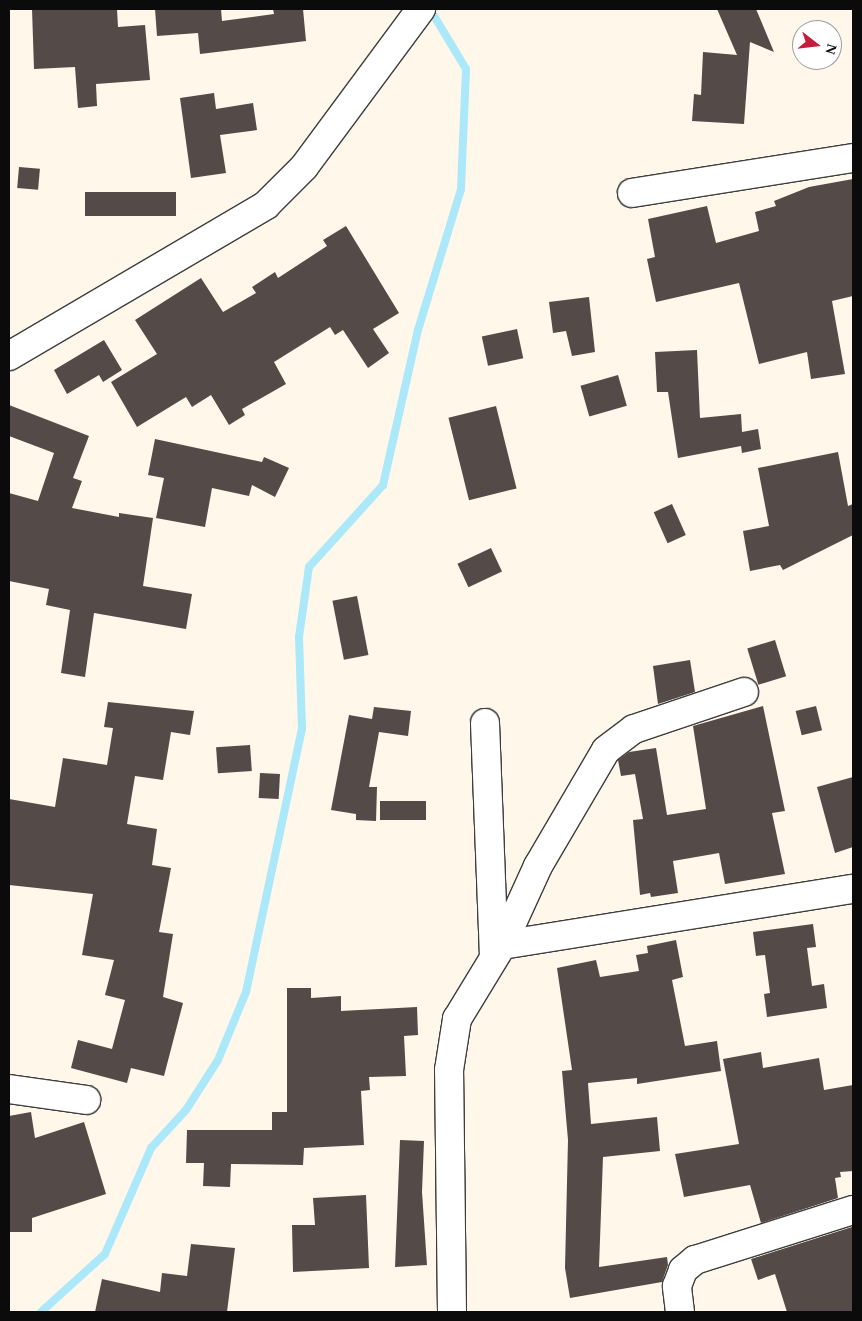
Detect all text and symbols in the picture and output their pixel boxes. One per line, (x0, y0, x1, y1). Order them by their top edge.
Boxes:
north arrow (792, 20, 842, 70)
text: N (822, 42, 840, 56)

